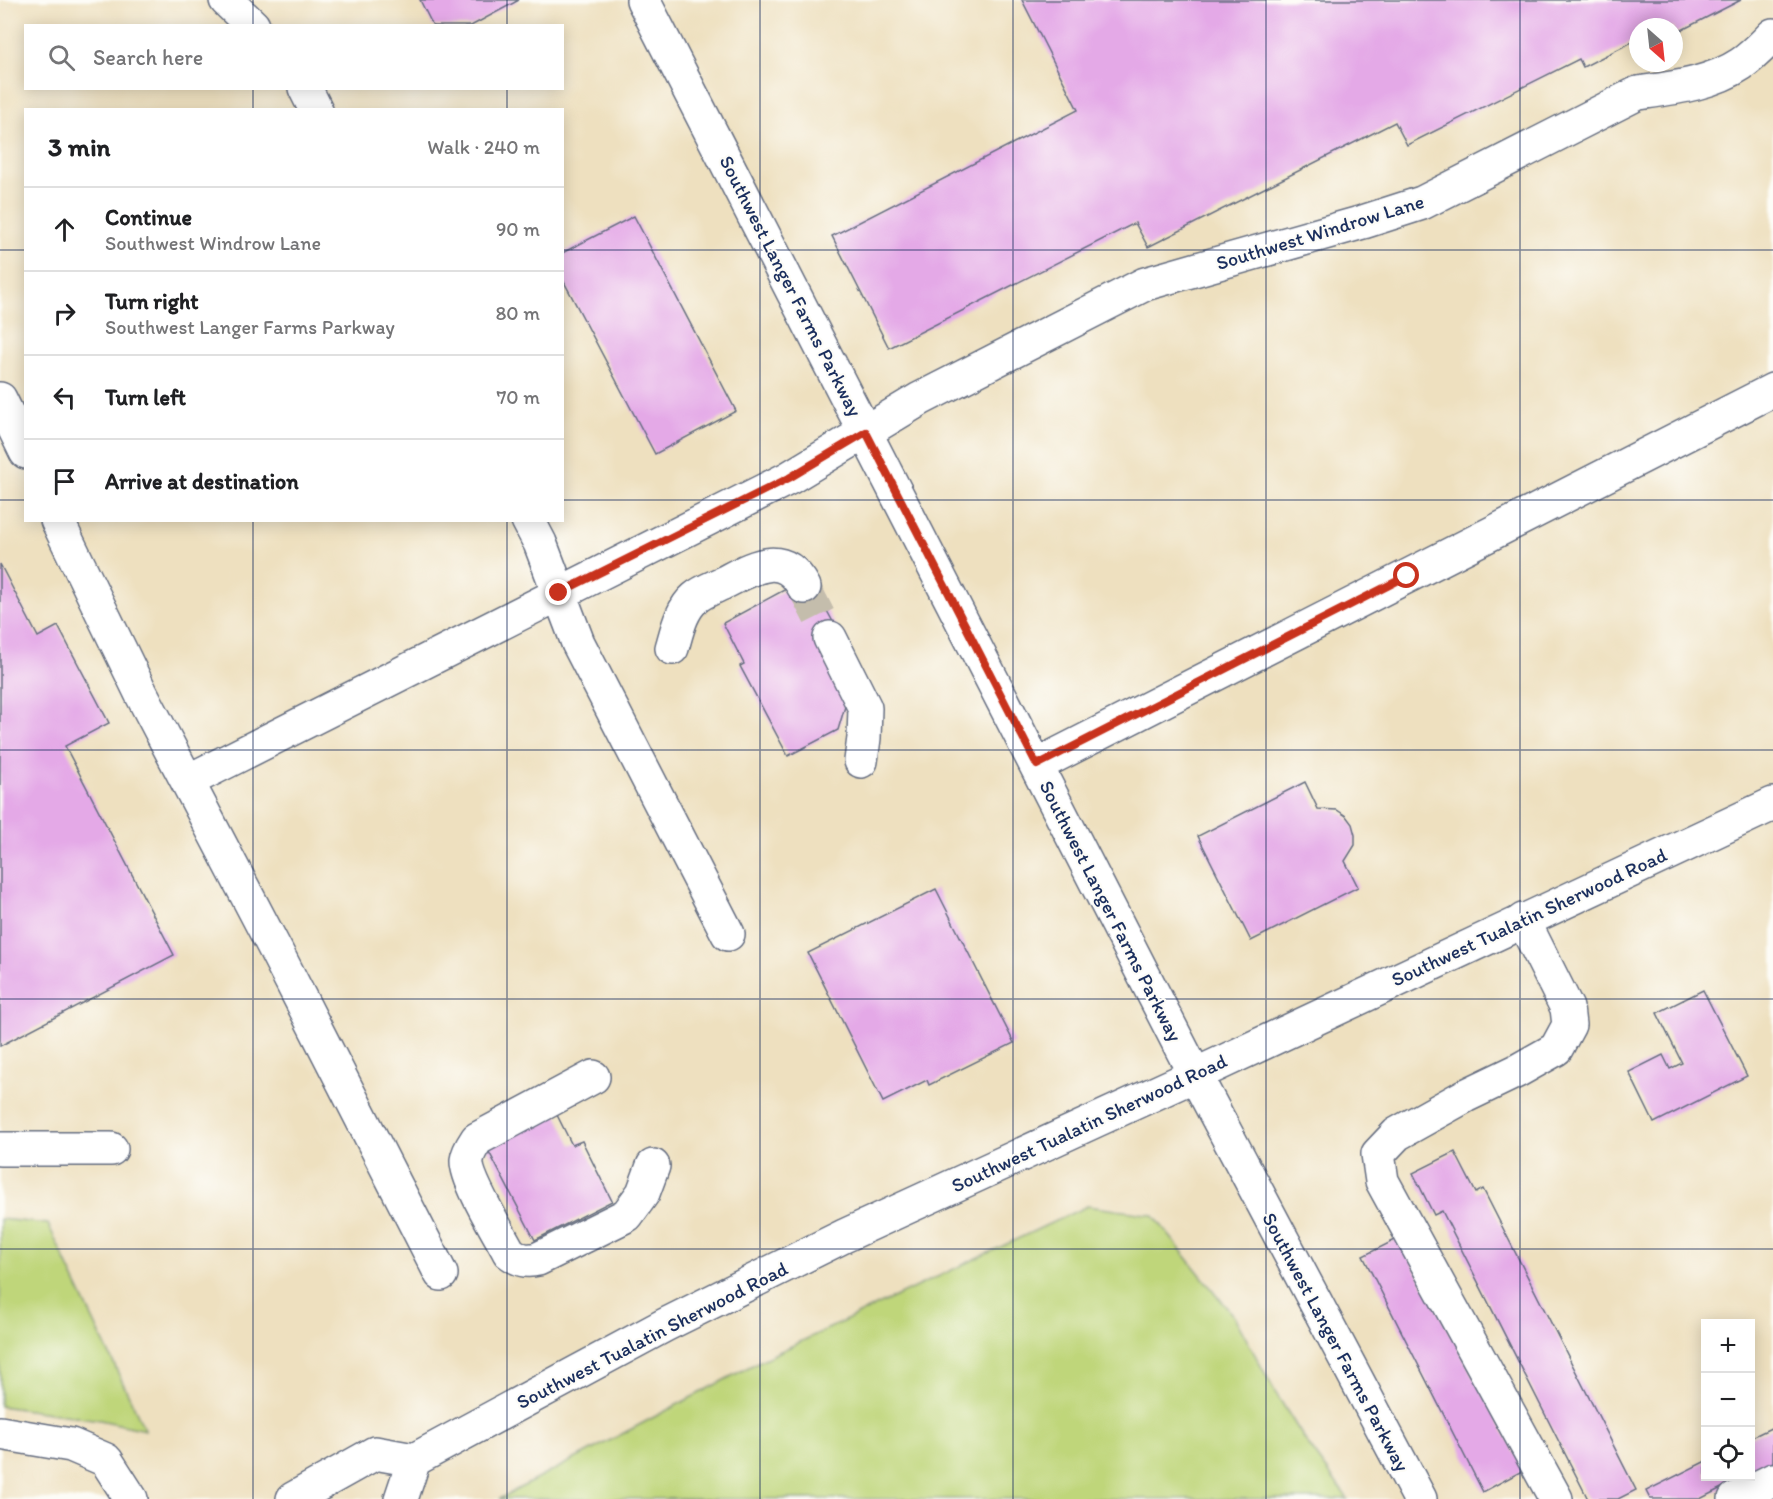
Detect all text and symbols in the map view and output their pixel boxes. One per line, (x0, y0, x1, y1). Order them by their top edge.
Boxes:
north arrow (1629, 18, 1683, 72)
search box (24, 24, 564, 90)
icon: search (45, 41, 78, 74)
text: Search here (93, 44, 203, 71)
text: 3 min (48, 131, 110, 163)
text: Walk · 240 m (427, 135, 540, 159)
street label: Southwest Langer Farms Parkway (715, 151, 868, 421)
street label: Southwest Windrow Lane (1213, 189, 1427, 275)
text: Continue (105, 204, 192, 231)
icon: ahead (48, 213, 81, 246)
text: 90 m (496, 217, 540, 241)
text: Southwest Windrow Lane (105, 231, 321, 255)
text: Turn right (105, 288, 199, 315)
icon: right (48, 297, 81, 330)
text: 80 m (495, 301, 540, 325)
text: Southwest Langer Farms Parkway (105, 315, 395, 339)
icon: left (48, 381, 81, 414)
text: Turn left (105, 384, 186, 411)
text: 70 m (496, 385, 540, 409)
icon: arrive (48, 465, 81, 498)
text: Arrive at destination (105, 468, 299, 495)
route start (1393, 562, 1419, 588)
route end (545, 579, 571, 605)
street label: Southwest Langer Farms Parkway (1035, 776, 1188, 1046)
street label: Southwest Tualatin Sherwood Road (1387, 842, 1671, 992)
street label: Southwest Tualatin Sherwood Road (947, 1048, 1231, 1198)
street label: Southwest Langer Farms Parkway (1257, 1208, 1415, 1476)
street label: Southwest Tualatin Sherwood Road (512, 1256, 792, 1414)
map controls (1701, 1319, 1755, 1481)
button: + (1701, 1319, 1755, 1373)
button: − (1701, 1373, 1755, 1427)
button: locate (1701, 1427, 1755, 1481)

